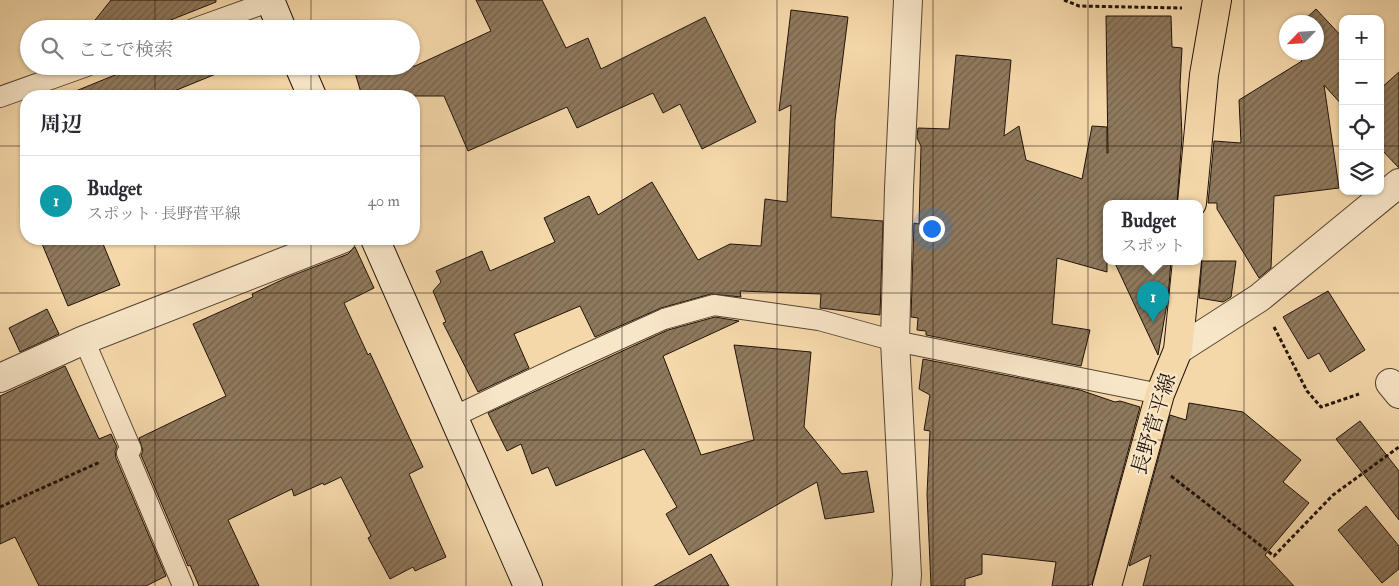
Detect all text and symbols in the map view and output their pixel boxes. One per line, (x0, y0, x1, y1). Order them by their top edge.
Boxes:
north arrow (1279, 15, 1324, 60)
map controls (1339, 15, 1384, 195)
button: + (1339, 15, 1384, 60)
search box (20, 20, 420, 75)
icon: search (38, 34, 66, 62)
text: ここで検索 (78, 38, 173, 62)
button: − (1339, 60, 1384, 105)
button: locate (1339, 105, 1384, 150)
text: 周辺 (40, 111, 82, 138)
button: layers (1339, 150, 1384, 195)
text: Budget (87, 177, 142, 201)
text: 1 (53, 191, 59, 211)
text: 40 m (367, 191, 400, 211)
popup (1103, 200, 1203, 265)
text: スポット · 長野菅平線 (87, 204, 241, 224)
text: Budget (1121, 209, 1176, 233)
your location (919, 216, 945, 242)
text: スポット (1121, 236, 1185, 256)
pin: 1 (1137, 281, 1169, 322)
street label: 長野菅平線 (1126, 370, 1182, 478)

